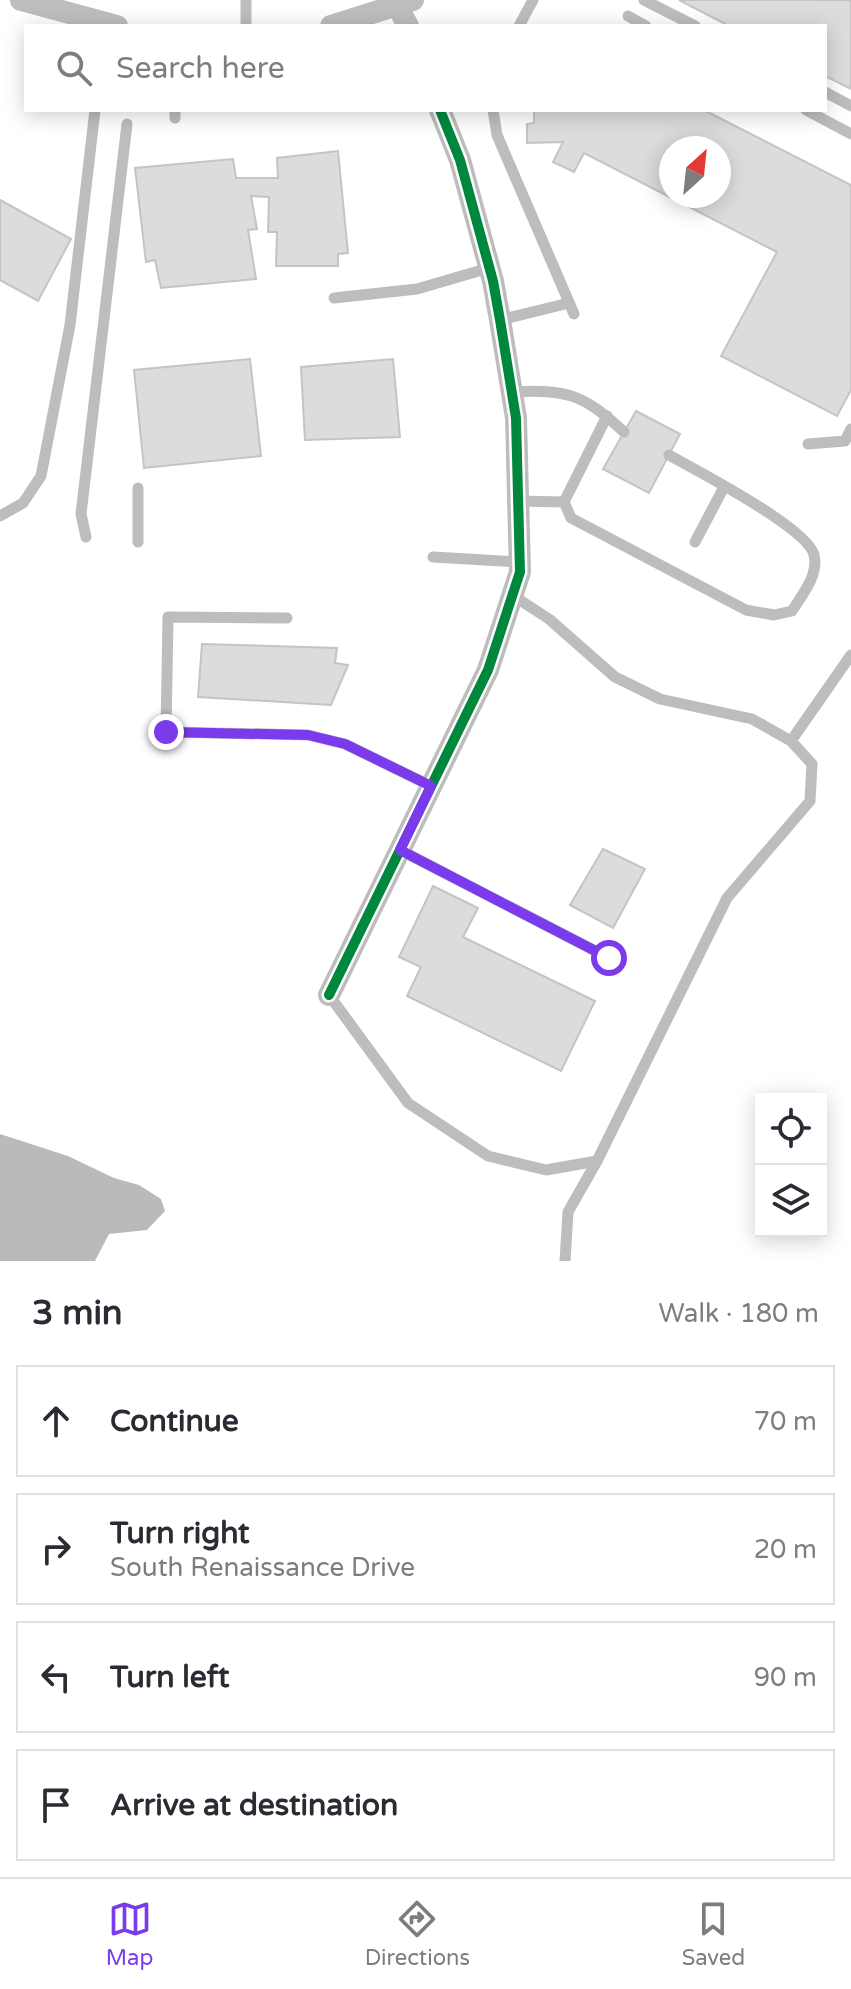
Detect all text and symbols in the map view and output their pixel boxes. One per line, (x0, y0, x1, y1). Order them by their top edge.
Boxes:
search box (24, 24, 827, 112)
icon: search (52, 46, 96, 90)
text: Search here (116, 50, 285, 87)
north arrow (659, 136, 731, 208)
route end (148, 714, 184, 750)
route start (591, 940, 627, 976)
map controls (755, 1093, 827, 1237)
button: locate (755, 1093, 827, 1165)
button: layers (755, 1165, 827, 1237)
text: 3 min (32, 1293, 123, 1334)
text: Walk · 180 m (659, 1298, 819, 1329)
icon: ahead (34, 1399, 78, 1443)
text: Continue (110, 1403, 239, 1440)
text: 70 m (754, 1406, 817, 1437)
text: Turn right (110, 1515, 250, 1552)
icon: right (34, 1527, 78, 1571)
text: 20 m (754, 1534, 817, 1565)
text: South Renaissance Drive (110, 1552, 415, 1583)
icon: left (34, 1655, 78, 1699)
text: Turn left (110, 1659, 229, 1696)
text: 90 m (754, 1662, 817, 1693)
icon: arrive (34, 1783, 78, 1827)
text: Arrive at destination (110, 1787, 398, 1824)
tab: Map (106, 1897, 153, 1971)
tab: Directions (365, 1897, 470, 1971)
tab: Saved (682, 1897, 745, 1971)

